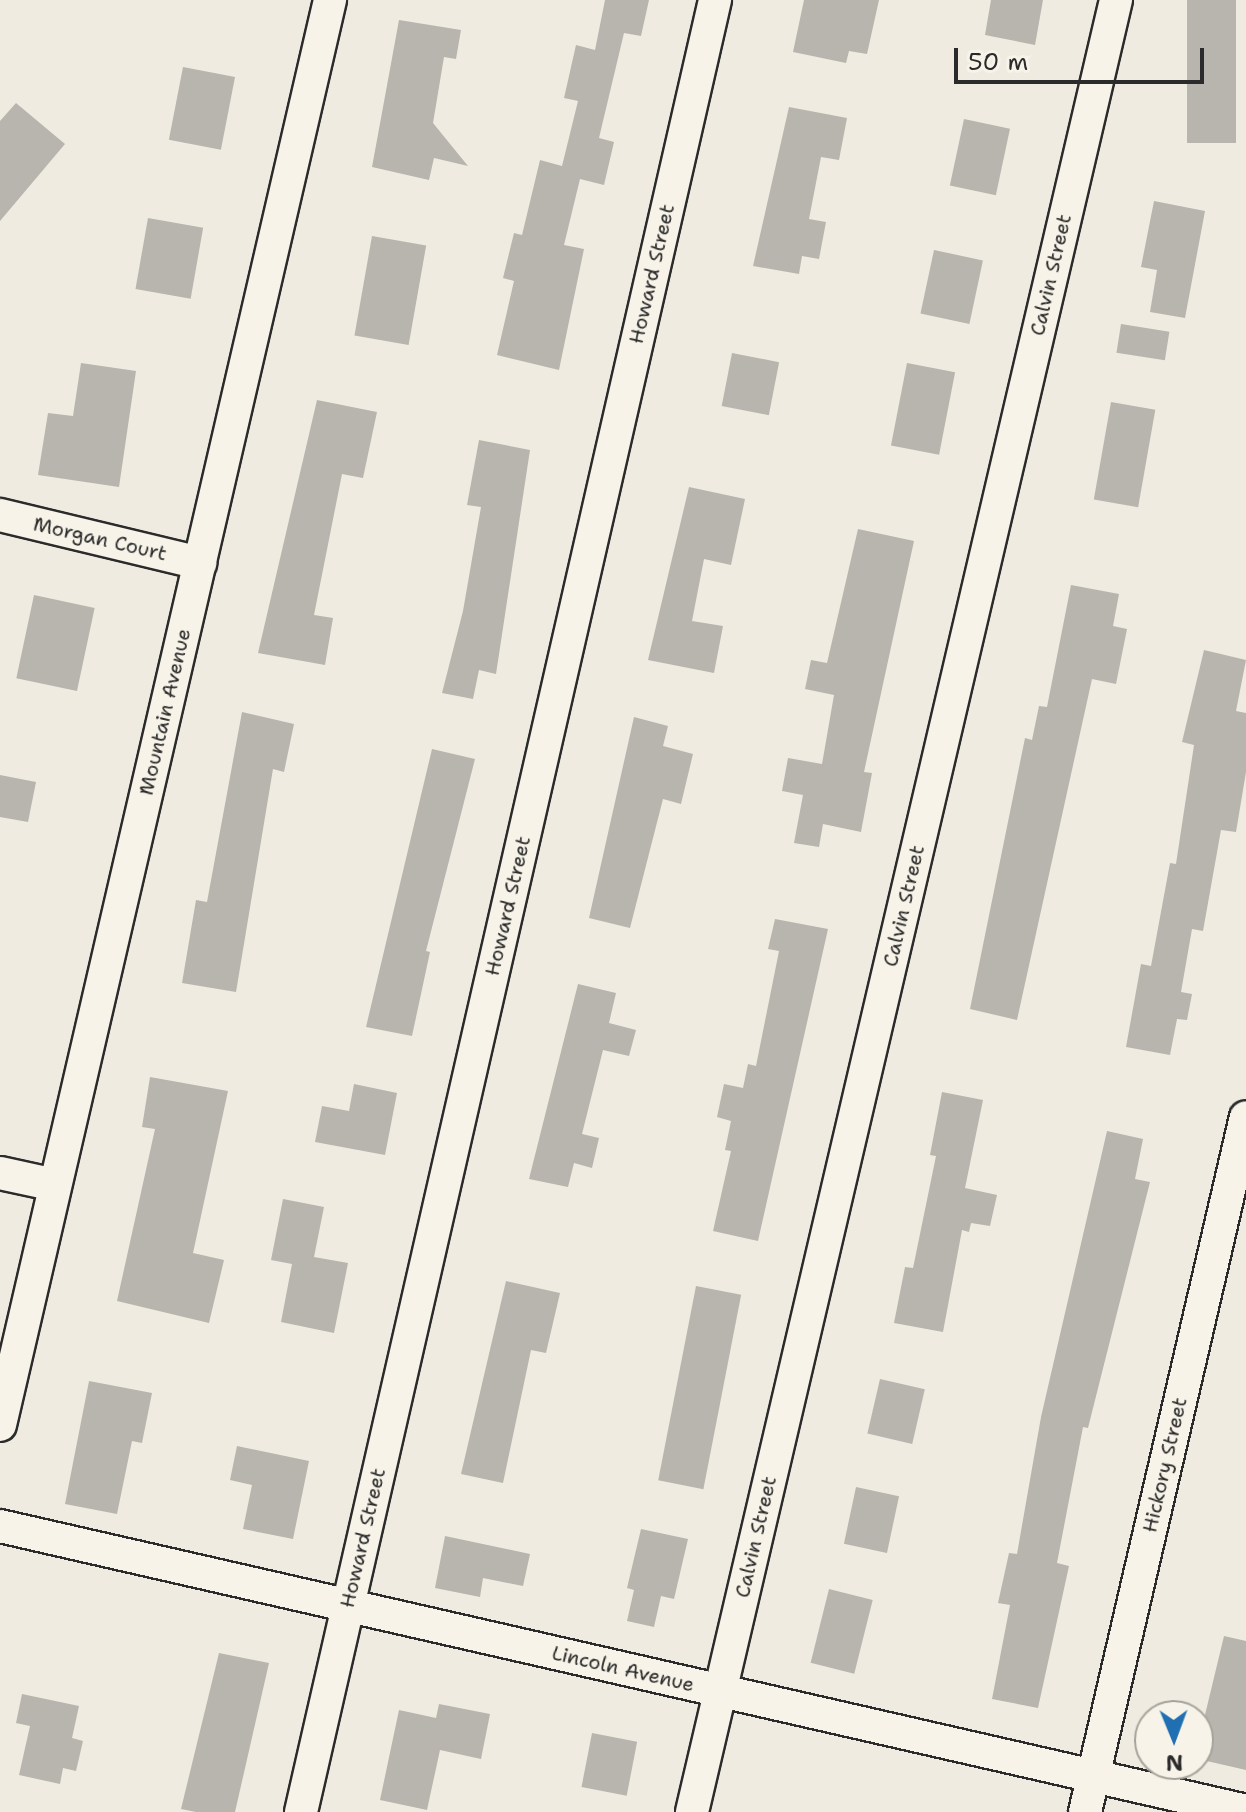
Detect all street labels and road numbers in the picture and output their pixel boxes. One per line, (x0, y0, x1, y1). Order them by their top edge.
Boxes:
street label: Howard Street (624, 202, 680, 346)
street label: Calvin Street (1025, 212, 1077, 338)
street label: Morgan Court (31, 512, 169, 566)
street label: Mountain Avenue (134, 626, 196, 798)
street label: Howard Street (480, 834, 536, 978)
street label: Calvin Street (878, 843, 930, 969)
street label: Hickory Street (1138, 1395, 1192, 1535)
street label: Howard Street (335, 1466, 391, 1610)
street label: Calvin Street (730, 1474, 782, 1600)
street label: Lincoln Avenue (550, 1641, 696, 1697)

